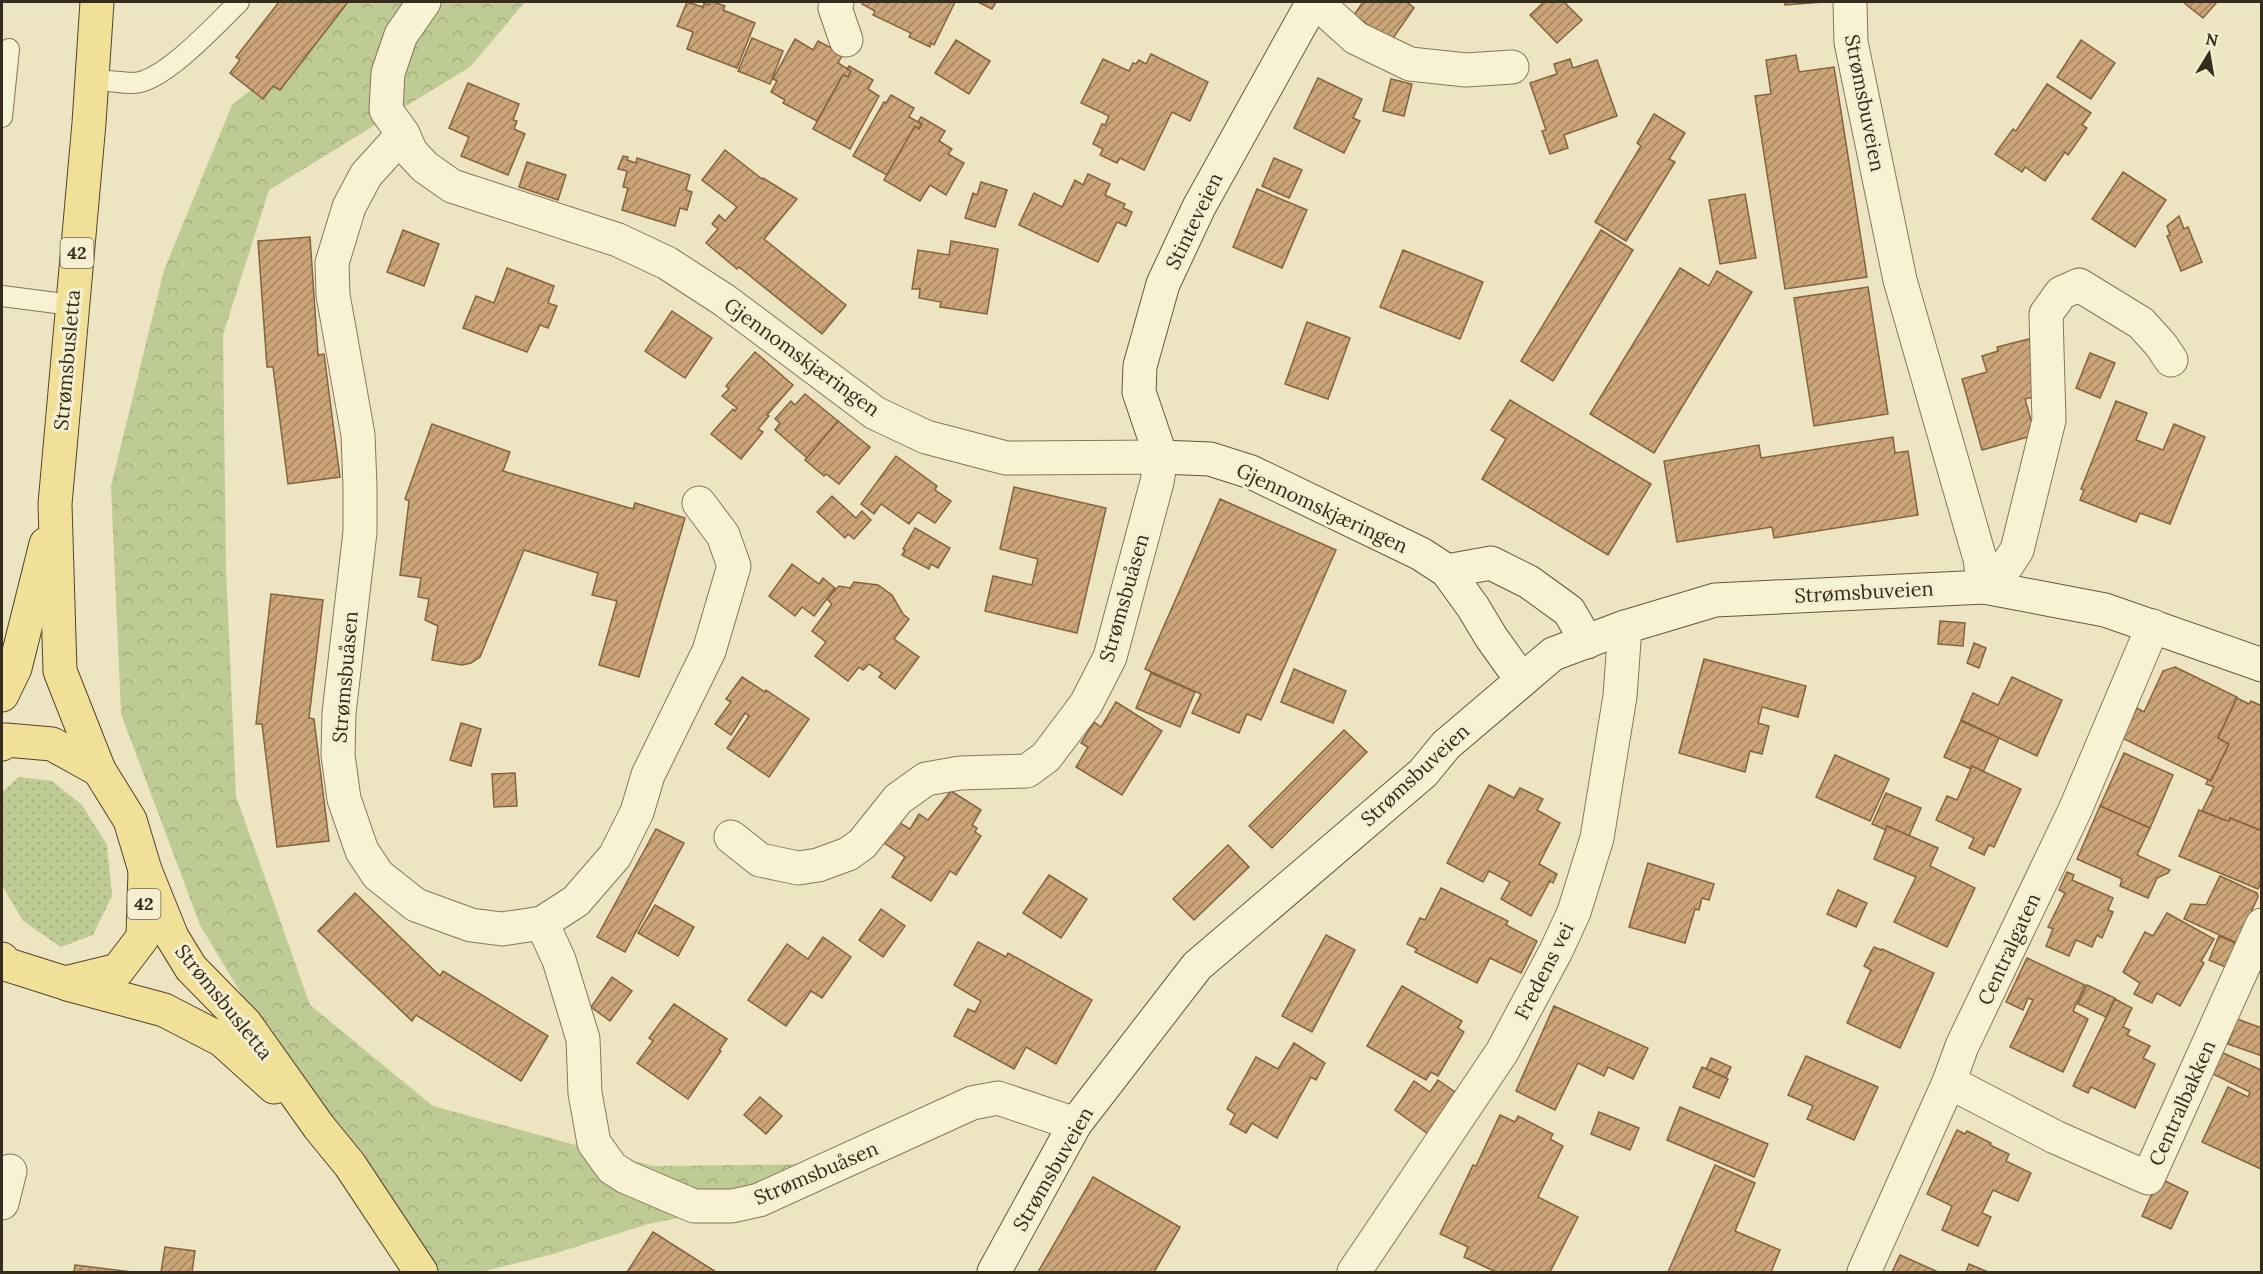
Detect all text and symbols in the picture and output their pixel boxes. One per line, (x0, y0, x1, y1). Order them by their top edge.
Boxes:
north arrow (2179, 24, 2239, 84)
text: N (2204, 28, 2220, 50)
street label: Strømsbuveien (1840, 32, 1891, 174)
street label: Stinteveien (1159, 168, 1228, 273)
road number: 42 (60, 238, 94, 268)
street label: Strømsbusletta (48, 288, 85, 431)
street label: Gjennomskjæringen (720, 292, 885, 421)
street label: Gjennomskjæringen (1233, 457, 1412, 558)
street label: Strømsbuåsen (1093, 531, 1154, 665)
street label: Strømsbuveien (1794, 575, 1934, 608)
street label: Strømsbuåsen (326, 610, 363, 744)
street label: Strømsbuveien (1355, 718, 1474, 831)
road number: 42 (128, 889, 160, 919)
street label: Centralgaten (1972, 889, 2045, 1009)
street label: Fredens vei (1508, 918, 1579, 1024)
street label: Strømsbusletta (170, 939, 279, 1064)
street label: Centralbakken (2143, 1036, 2220, 1170)
street label: Strømsbuveien (1007, 1102, 1098, 1235)
street label: Strømsbuåsen (750, 1135, 882, 1210)

